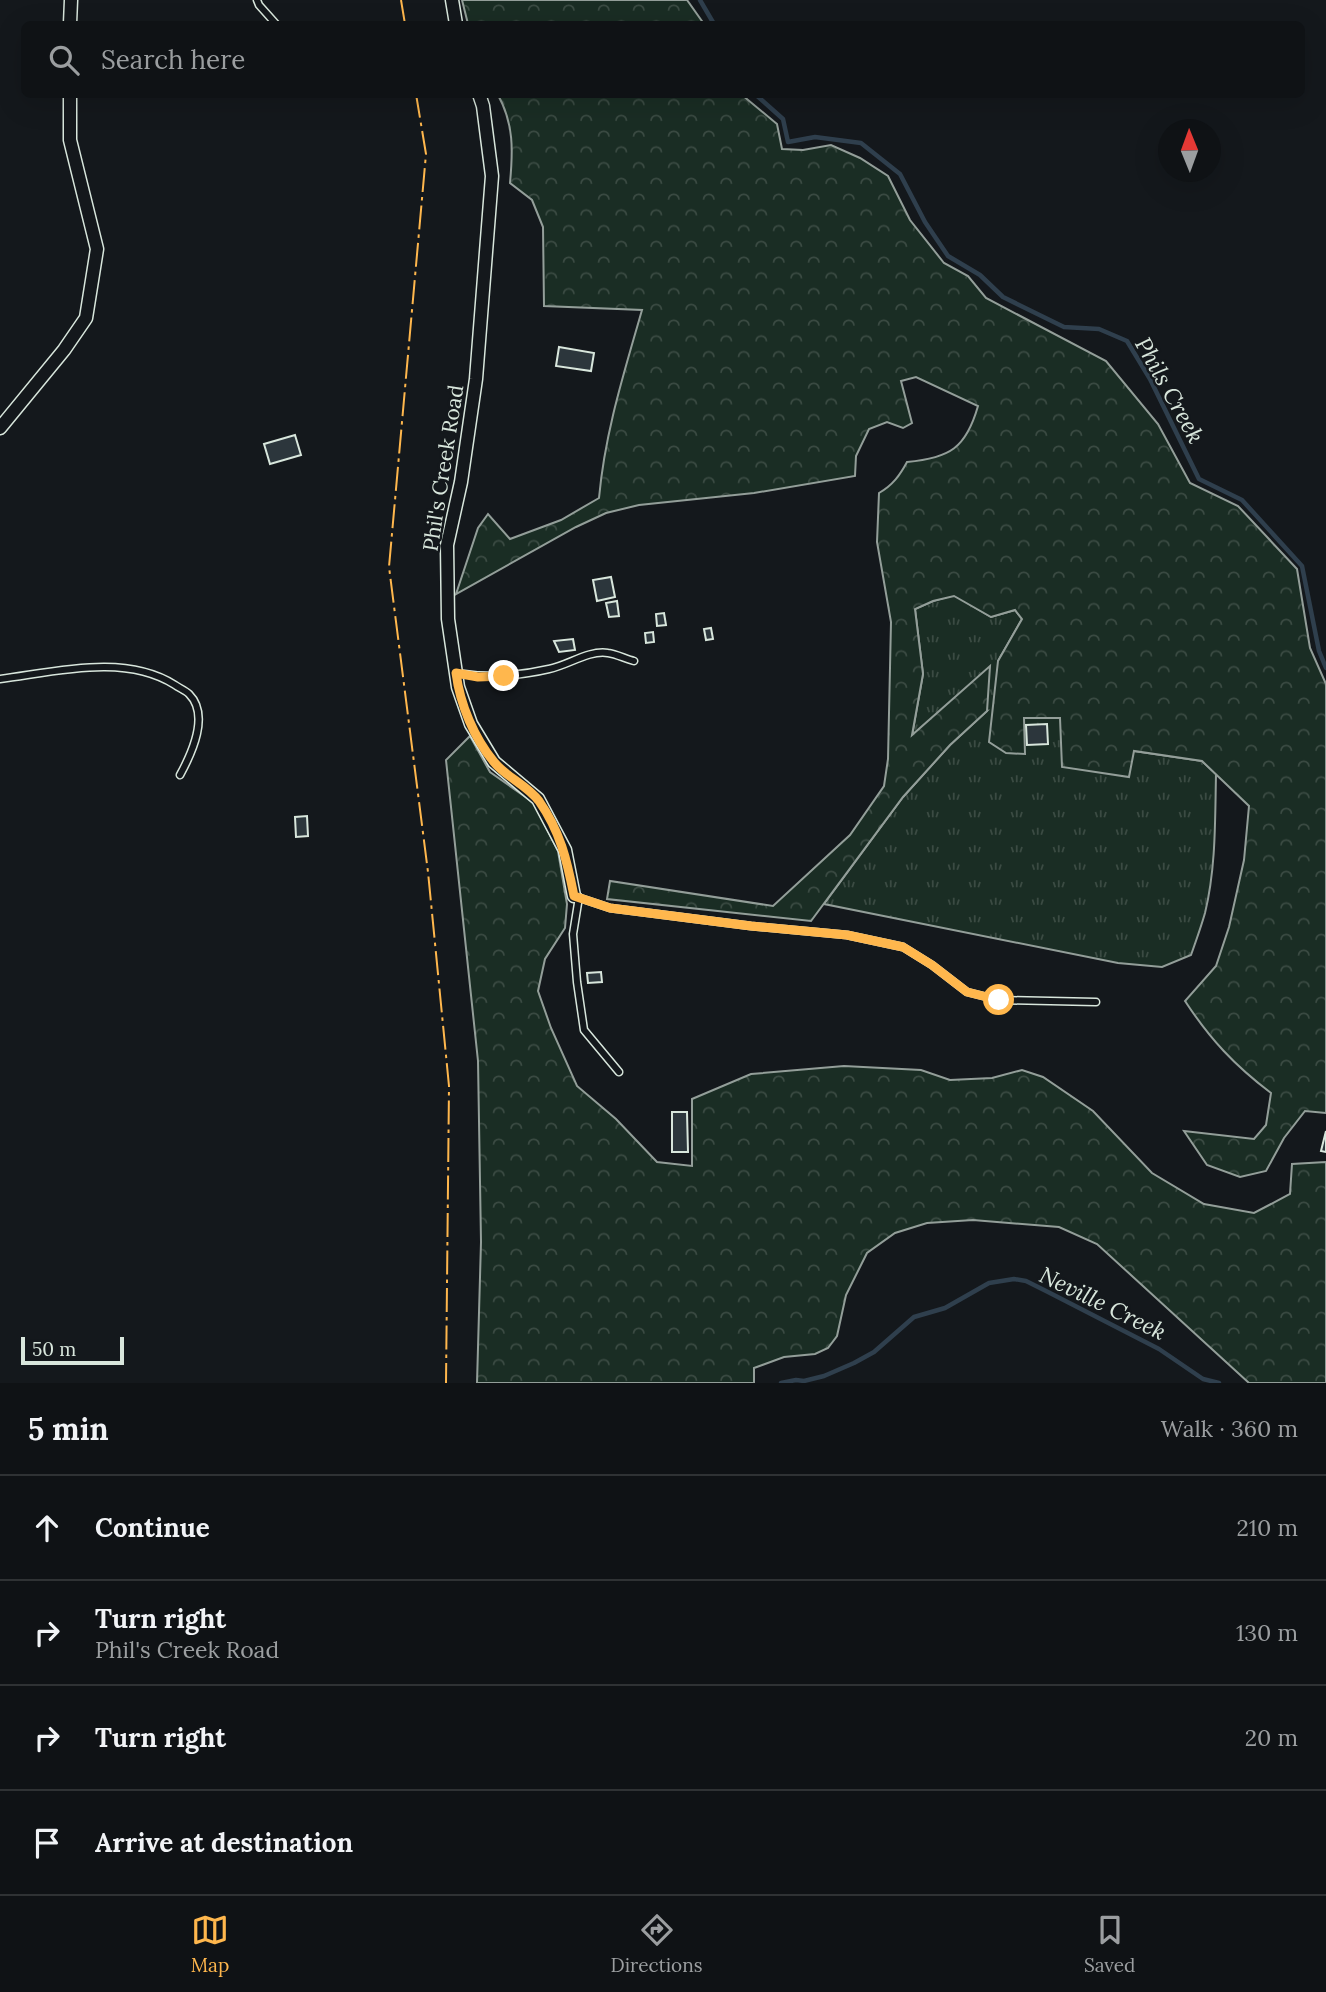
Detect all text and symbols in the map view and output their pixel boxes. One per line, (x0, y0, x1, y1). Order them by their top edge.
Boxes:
search box (21, 21, 1305, 98)
icon: search (45, 41, 83, 79)
text: Search here (101, 43, 245, 76)
north arrow (1158, 119, 1221, 182)
water label: Phils Creek (1129, 332, 1211, 448)
street label: Phil's Creek Road (417, 383, 469, 553)
route end (488, 660, 519, 691)
route start (983, 984, 1014, 1015)
water label: Neville Creek (1035, 1260, 1171, 1346)
scale bar (21, 1334, 124, 1366)
text: 50 m (32, 1337, 76, 1361)
text: 5 min (28, 1410, 109, 1448)
text: Walk · 360 m (1161, 1414, 1298, 1443)
icon: ahead (28, 1509, 66, 1547)
text: Continue (95, 1511, 210, 1544)
text: 210 m (1236, 1513, 1298, 1542)
text: Turn right (95, 1602, 226, 1635)
icon: right (28, 1614, 66, 1652)
text: 130 m (1236, 1618, 1298, 1647)
text: Phil's Creek Road (95, 1635, 279, 1664)
icon: right (28, 1719, 66, 1757)
text: Turn right (95, 1721, 226, 1754)
text: 20 m (1245, 1723, 1298, 1752)
icon: arrive (28, 1824, 66, 1862)
text: Arrive at destination (95, 1826, 353, 1859)
tab: Map (191, 1911, 229, 1977)
tab: Directions (611, 1911, 703, 1977)
tab: Saved (1084, 1911, 1135, 1977)

